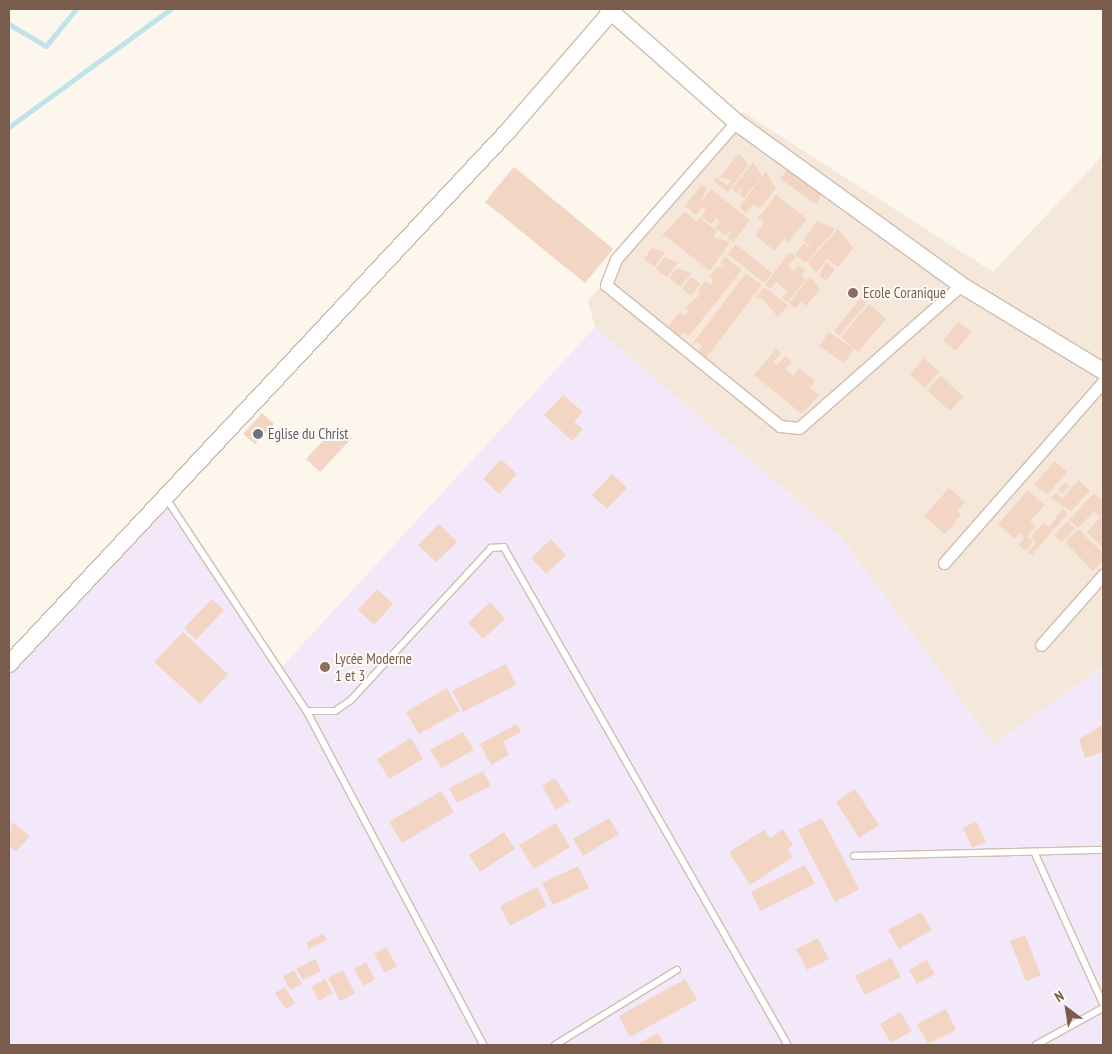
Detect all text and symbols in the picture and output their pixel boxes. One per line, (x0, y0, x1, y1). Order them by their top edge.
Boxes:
place label: Ecole Coranique (863, 284, 946, 302)
marker: Ecole Coranique (847, 287, 859, 299)
place label: Eglise du Christ (268, 425, 348, 443)
marker: Eglise du Christ (252, 428, 264, 440)
place label: Lycée Moderne 1 et 3 (335, 649, 412, 684)
marker: Lycée Moderne 1 et 3 (319, 661, 331, 673)
north arrow (1042, 984, 1092, 1034)
text: N (1051, 986, 1067, 1006)

